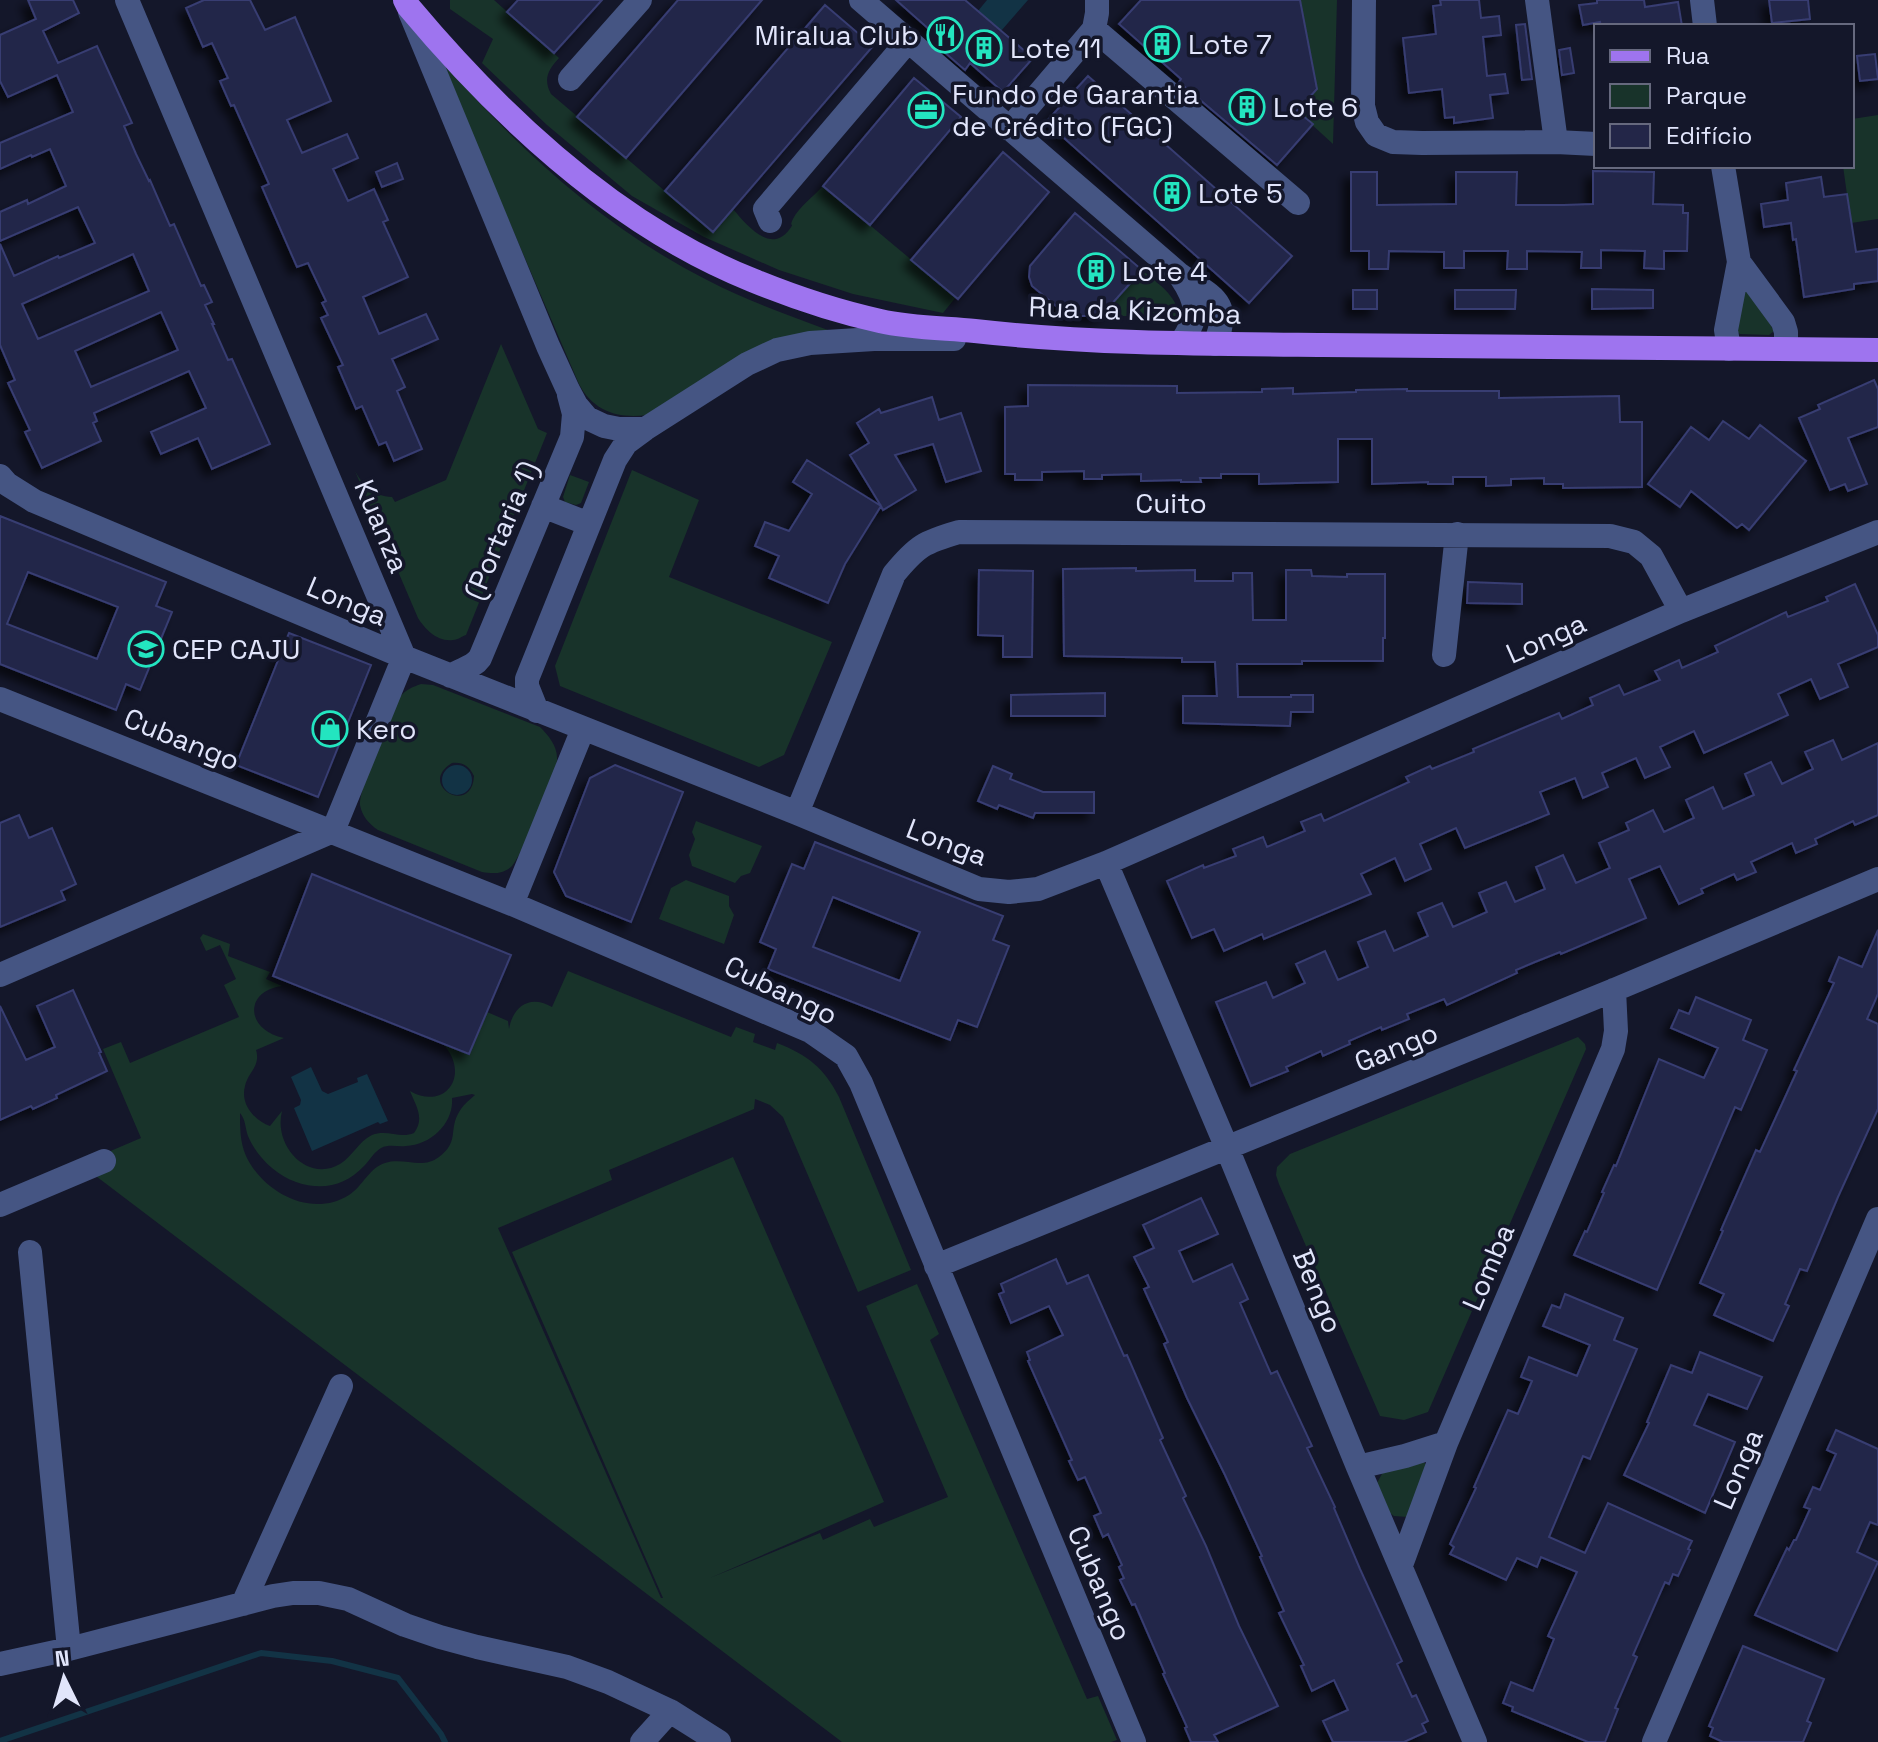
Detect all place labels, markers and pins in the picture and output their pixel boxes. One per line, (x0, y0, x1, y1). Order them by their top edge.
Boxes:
restaurant icon: Miralua Club (926, 16, 964, 54)
place label: Miralua Club (754, 17, 919, 53)
building icon: Lote 7 (1143, 25, 1181, 63)
place label: Lote 7 (1188, 26, 1272, 62)
building icon: Lote 11 (965, 29, 1003, 67)
place label: Lote 11 (1010, 30, 1102, 66)
place label: Fundo de Garantia de Crédito (FGC) (952, 76, 1199, 144)
building icon: Lote 6 (1228, 88, 1266, 126)
place label: Lote 6 (1273, 89, 1358, 125)
office icon: Fundo de Garantia de Crédito (FGC) (907, 91, 945, 129)
building icon: Lote 5 (1153, 174, 1191, 212)
place label: Lote 5 (1198, 175, 1283, 211)
building icon: Lote 4 (1077, 252, 1115, 290)
place label: Lote 4 (1122, 253, 1208, 289)
school or university icon: CEP CAJU (127, 630, 165, 668)
place label: CEP CAJU (172, 631, 300, 667)
shop icon: Kero (311, 710, 349, 748)
place label: Kero (356, 711, 416, 747)

